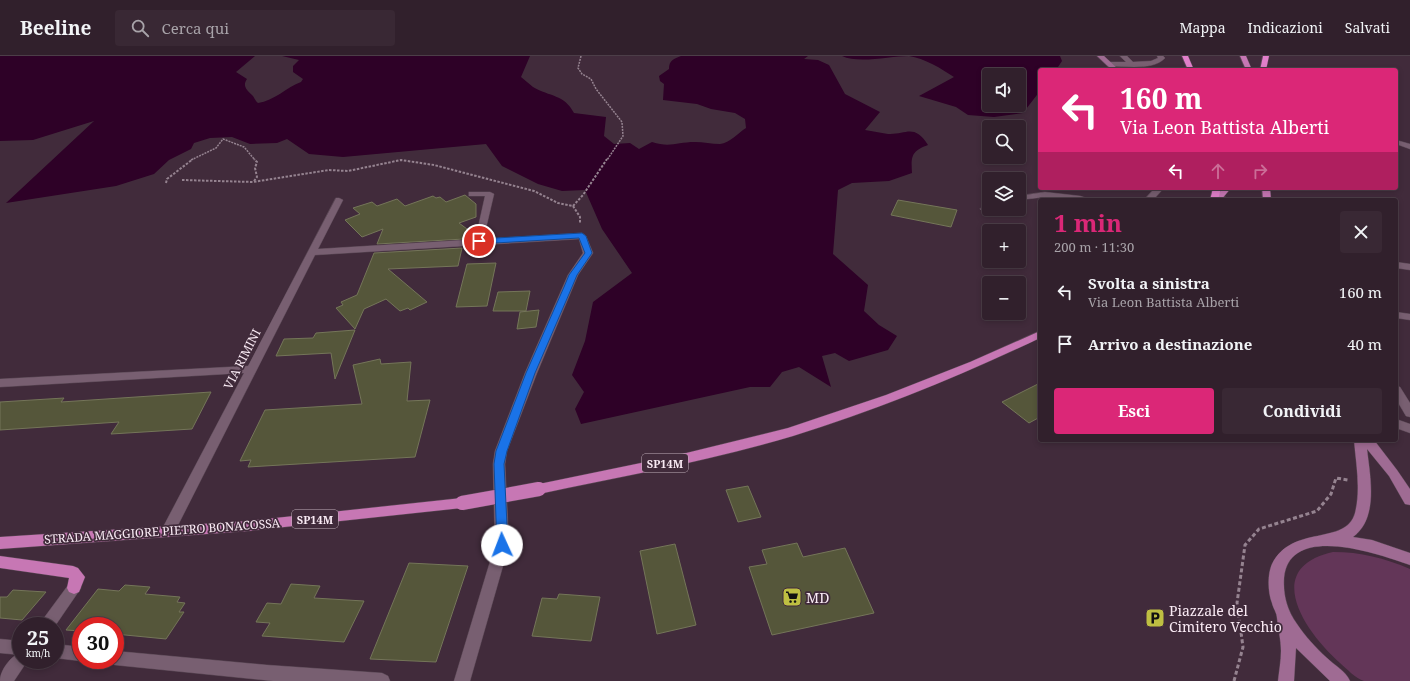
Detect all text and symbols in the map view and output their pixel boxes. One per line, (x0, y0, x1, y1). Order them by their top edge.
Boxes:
search box (115, 10, 395, 46)
text: Beeline (20, 15, 91, 41)
icon: search (129, 17, 151, 39)
text: Cerca qui (161, 18, 229, 38)
text: Mappa (1179, 18, 1226, 37)
text: Indicazioni (1248, 18, 1323, 37)
text: Salvati (1345, 18, 1390, 37)
map controls (982, 68, 1026, 320)
button: sound (982, 68, 1026, 112)
text: 160 m (1120, 79, 1202, 117)
icon: left (1054, 84, 1106, 136)
text: Via Leon Battista Alberti (1120, 115, 1329, 139)
button: search (982, 120, 1026, 164)
icon: left (1165, 160, 1187, 182)
icon: ahead (1207, 160, 1229, 182)
icon: right (1249, 160, 1271, 182)
button: layers (982, 172, 1026, 216)
text: 1 min (1054, 206, 1122, 239)
button: close (1340, 211, 1382, 253)
pin (462, 224, 496, 258)
button: + (982, 224, 1026, 268)
icon: arrive (468, 230, 490, 252)
text: 200 m · 11:30 (1054, 238, 1134, 256)
text: Svolta a sinistra (1088, 273, 1210, 293)
button: − (982, 276, 1026, 320)
icon: left (1054, 281, 1076, 303)
text: 160 m (1339, 282, 1382, 302)
text: Via Leon Battista Alberti (1088, 293, 1239, 311)
street label: VIA RIMINI (220, 326, 264, 392)
icon: arrive (1054, 333, 1076, 355)
text: Arrivo a destinazione (1088, 334, 1252, 354)
text: 40 m (1347, 334, 1382, 354)
button: Esci (1054, 388, 1214, 434)
button: Condividi (1222, 388, 1382, 434)
road number: SP14M (642, 454, 688, 472)
road number: SP14M (292, 510, 338, 528)
street label: STRADA MAGGIORE PIETRO BONACOSSA (44, 514, 281, 548)
position arrow (481, 524, 523, 566)
supermarket icon: MD (781, 586, 803, 608)
place label: MD (806, 588, 829, 607)
place label: Piazzale del Cimitero Vecchio (1169, 601, 1282, 636)
parking icon: Piazzale del Cimitero Vecchio (1144, 607, 1166, 629)
speed limit sign: 30 (72, 617, 124, 669)
text: 25 (27, 624, 49, 651)
text: km/h (26, 646, 50, 660)

